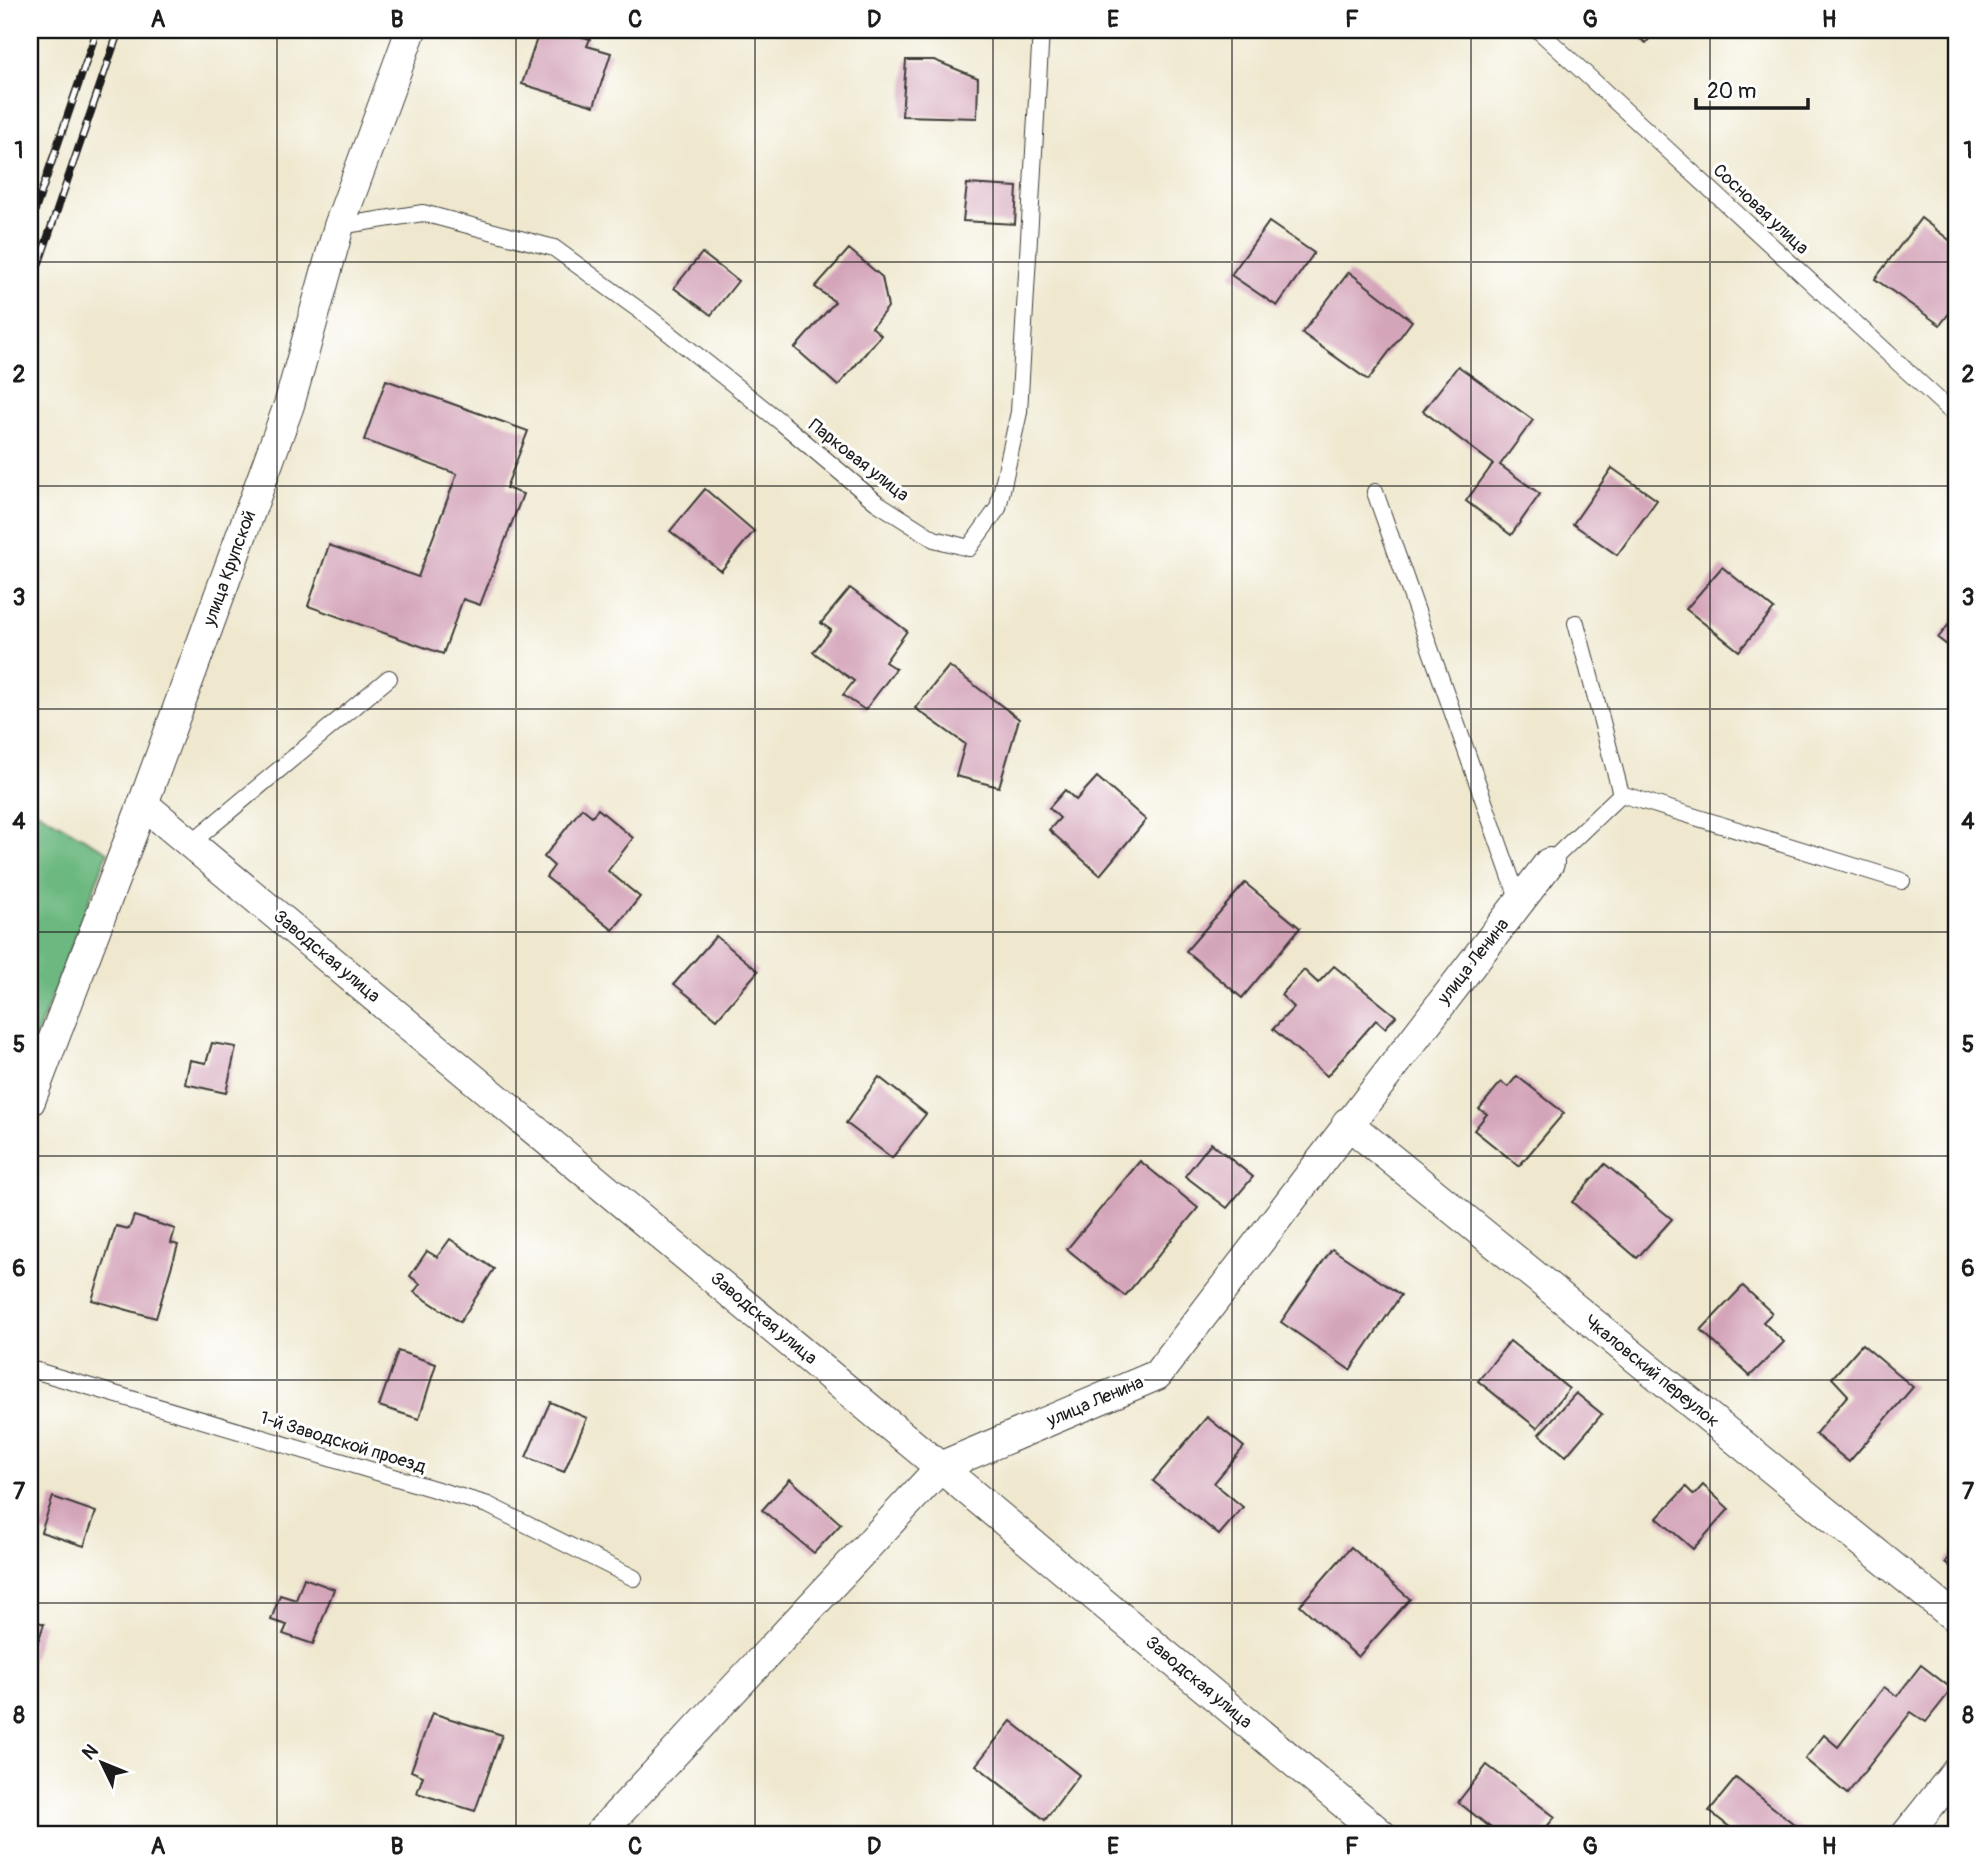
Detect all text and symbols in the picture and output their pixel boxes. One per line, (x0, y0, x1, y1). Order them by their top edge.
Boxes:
text: A (151, 5, 166, 34)
text: B (390, 5, 404, 34)
text: C (628, 5, 642, 34)
text: D (867, 5, 881, 34)
text: E (1107, 5, 1119, 34)
text: F (1345, 5, 1359, 34)
text: G (1582, 5, 1598, 34)
text: H (1822, 5, 1836, 34)
scale bar (1696, 66, 1808, 110)
text: 20 m (1707, 78, 1756, 105)
text: 1 (15, 136, 24, 165)
text: 1 (1964, 136, 1973, 165)
street label: Сосновая улица (1708, 159, 1813, 260)
text: 2 (13, 360, 26, 389)
text: 2 (1962, 360, 1975, 389)
street label: Парковая улица (804, 414, 913, 507)
street label: улица Крупской (198, 507, 261, 630)
text: 3 (13, 583, 25, 612)
text: 3 (1962, 583, 1974, 612)
text: 4 (12, 807, 26, 836)
text: 4 (1961, 807, 1975, 836)
street label: Заводская улица (269, 905, 385, 1008)
street label: улица Ленина (1432, 914, 1514, 1010)
text: 5 (13, 1030, 25, 1059)
text: 5 (1962, 1030, 1974, 1059)
text: 6 (12, 1254, 26, 1283)
text: 6 (1961, 1254, 1975, 1283)
street label: Заводская улица (706, 1267, 822, 1370)
street label: Чкаловский переулок (1580, 1310, 1724, 1433)
street label: улица Ленина (1042, 1371, 1147, 1433)
street label: 1-й Заводской проезд (257, 1406, 429, 1479)
text: 7 (13, 1477, 26, 1506)
text: 7 (1962, 1477, 1975, 1506)
street label: Заводская улица (1141, 1631, 1257, 1734)
text: 8 (13, 1701, 25, 1730)
text: 8 (1962, 1701, 1974, 1730)
north arrow (66, 1728, 136, 1798)
text: N (77, 1739, 104, 1765)
text: A (151, 1832, 166, 1861)
text: B (390, 1832, 404, 1861)
text: C (628, 1832, 642, 1861)
text: D (867, 1832, 881, 1861)
text: E (1107, 1832, 1119, 1861)
text: F (1345, 1832, 1359, 1861)
text: G (1582, 1832, 1598, 1861)
text: H (1822, 1832, 1836, 1861)

